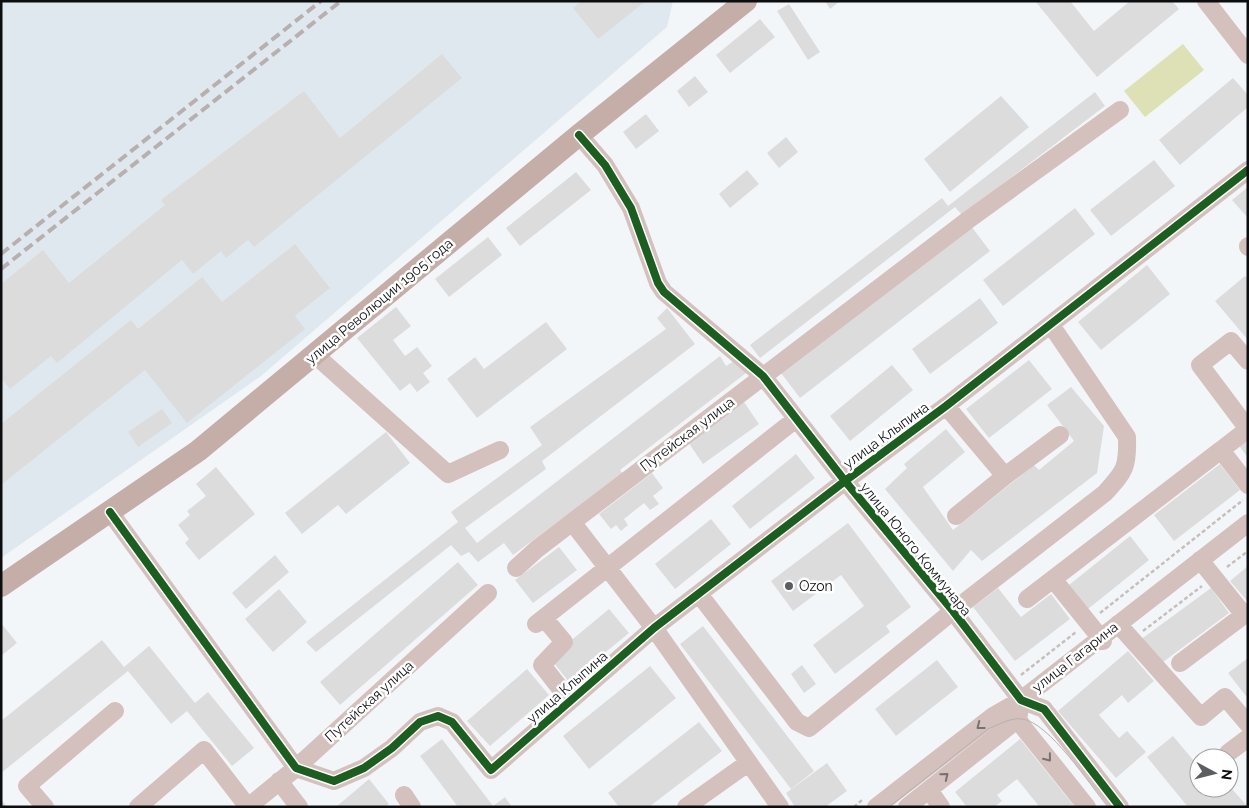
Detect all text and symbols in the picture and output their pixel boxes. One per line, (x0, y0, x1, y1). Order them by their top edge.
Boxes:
street label: улица Революции 1905 года (302, 235, 456, 367)
street label: Путейская улица (637, 393, 737, 475)
street label: улица Клыпина (840, 399, 932, 471)
street label: улица Юного Коммунара (857, 479, 975, 619)
place label: Ozon (799, 578, 833, 594)
marker: Ozon (783, 580, 795, 592)
street label: улица Гагарина (1029, 619, 1121, 695)
street label: улица Клыпина (523, 648, 611, 726)
street label: Путейская улица (322, 657, 416, 745)
one-way arrow (976, 720, 986, 729)
north arrow (1189, 748, 1239, 798)
one-way arrow (1042, 752, 1050, 761)
text: N (1218, 768, 1235, 781)
one-way arrow (940, 773, 949, 782)

